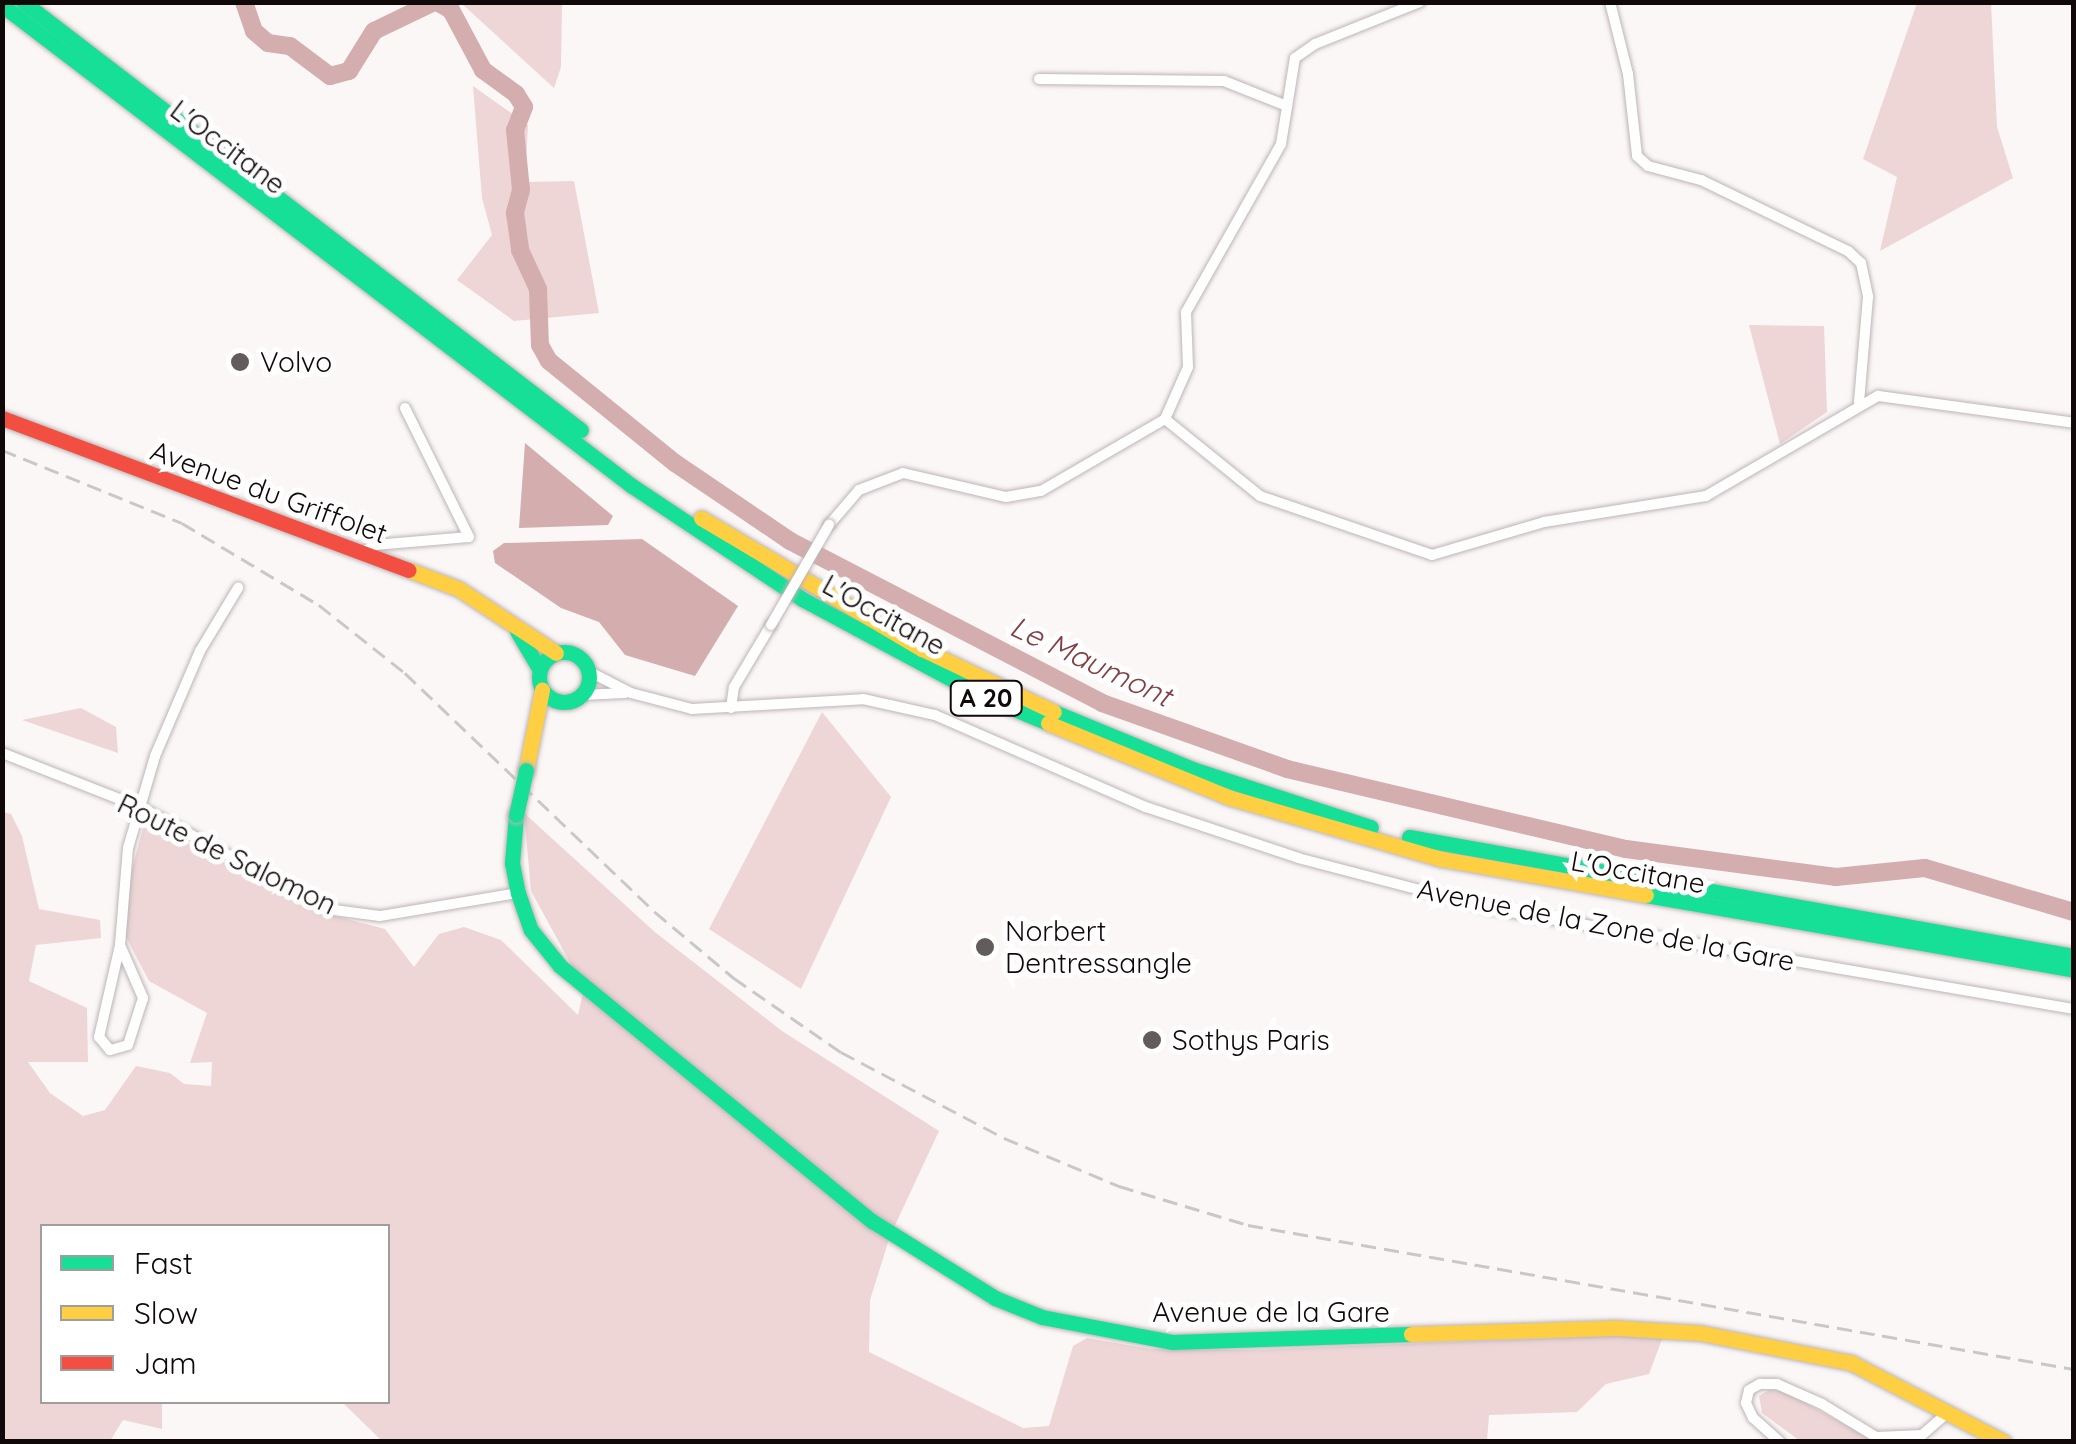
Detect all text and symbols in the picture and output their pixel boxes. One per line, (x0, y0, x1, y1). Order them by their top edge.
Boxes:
street label: L'Occitane (164, 93, 292, 201)
place label: Volvo (260, 345, 332, 379)
marker: Volvo (229, 351, 251, 373)
street label: Avenue du Griffolet (146, 434, 392, 550)
street label: L'Occitane (817, 567, 951, 663)
water label: Le Maumont (1005, 608, 1177, 714)
road number: A 20 (948, 678, 1024, 718)
street label: Route de Salomon (112, 786, 342, 922)
street label: L'Occitane (1568, 844, 1708, 900)
street label: Avenue de la Zone de la Gare (1415, 872, 1797, 978)
place label: Norbert Dentressangle (1005, 914, 1192, 980)
marker: Norbert Dentressangle (974, 936, 996, 958)
place label: Sothys Paris (1172, 1023, 1330, 1057)
marker: Sothys Paris (1141, 1029, 1163, 1051)
legend (40, 1224, 390, 1404)
text: Fast (134, 1244, 193, 1282)
text: Slow (134, 1294, 198, 1332)
street label: Avenue de la Gare (1152, 1295, 1390, 1329)
text: Jam (134, 1344, 197, 1382)

